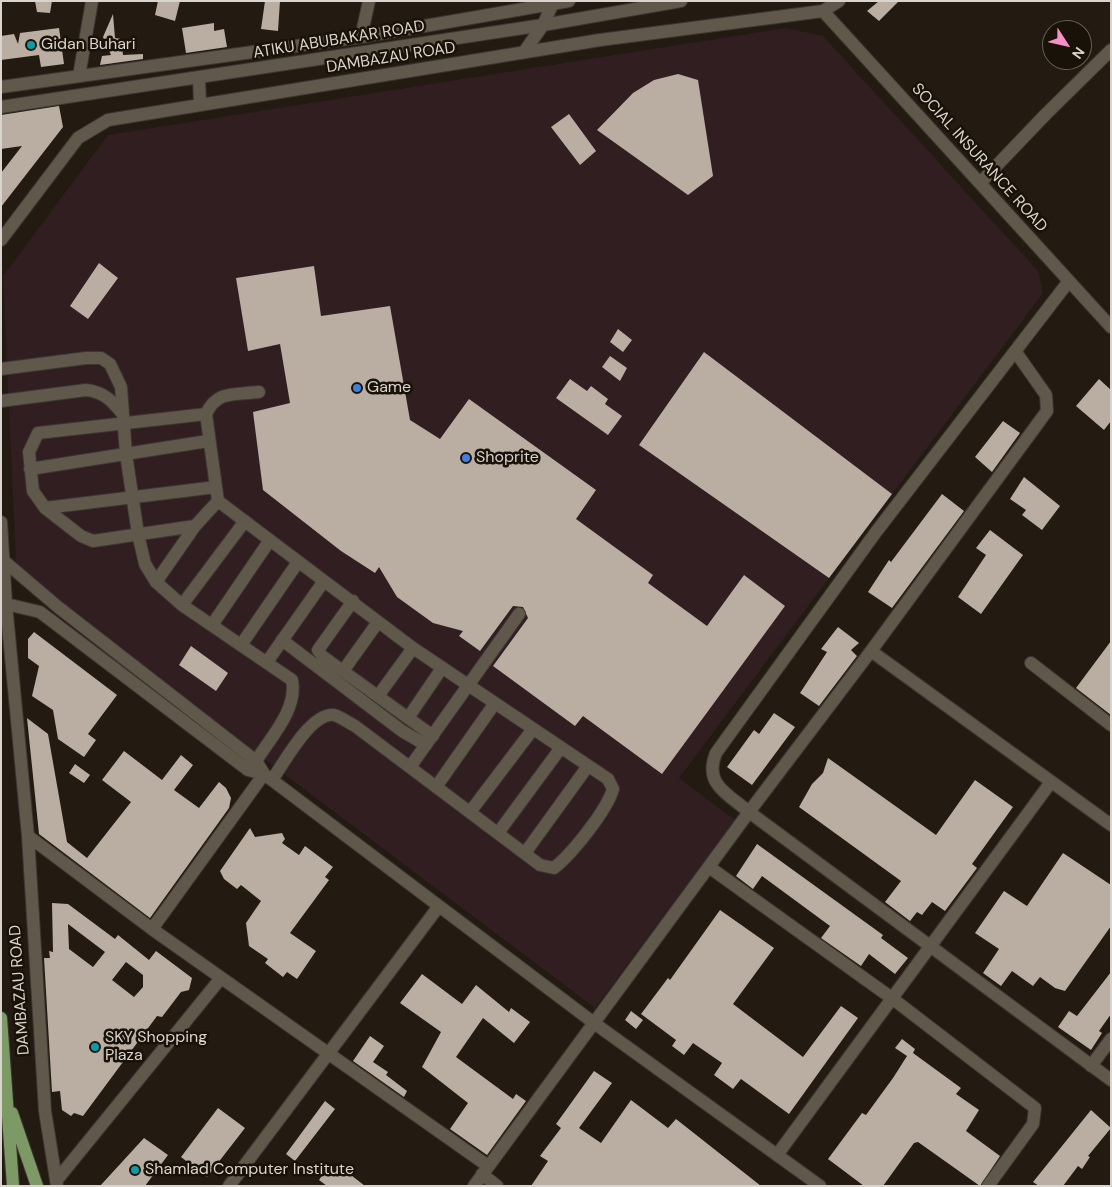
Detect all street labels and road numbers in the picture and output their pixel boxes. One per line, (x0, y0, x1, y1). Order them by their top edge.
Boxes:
street label: ATIKU ABUBAKAR ROAD (252, 17, 426, 63)
street label: DAMBAZAU ROAD (325, 38, 457, 78)
street label: SOCIAL INSURANCE ROAD (907, 80, 1051, 236)
street label: DAMBAZAU ROAD (6, 924, 34, 1056)

